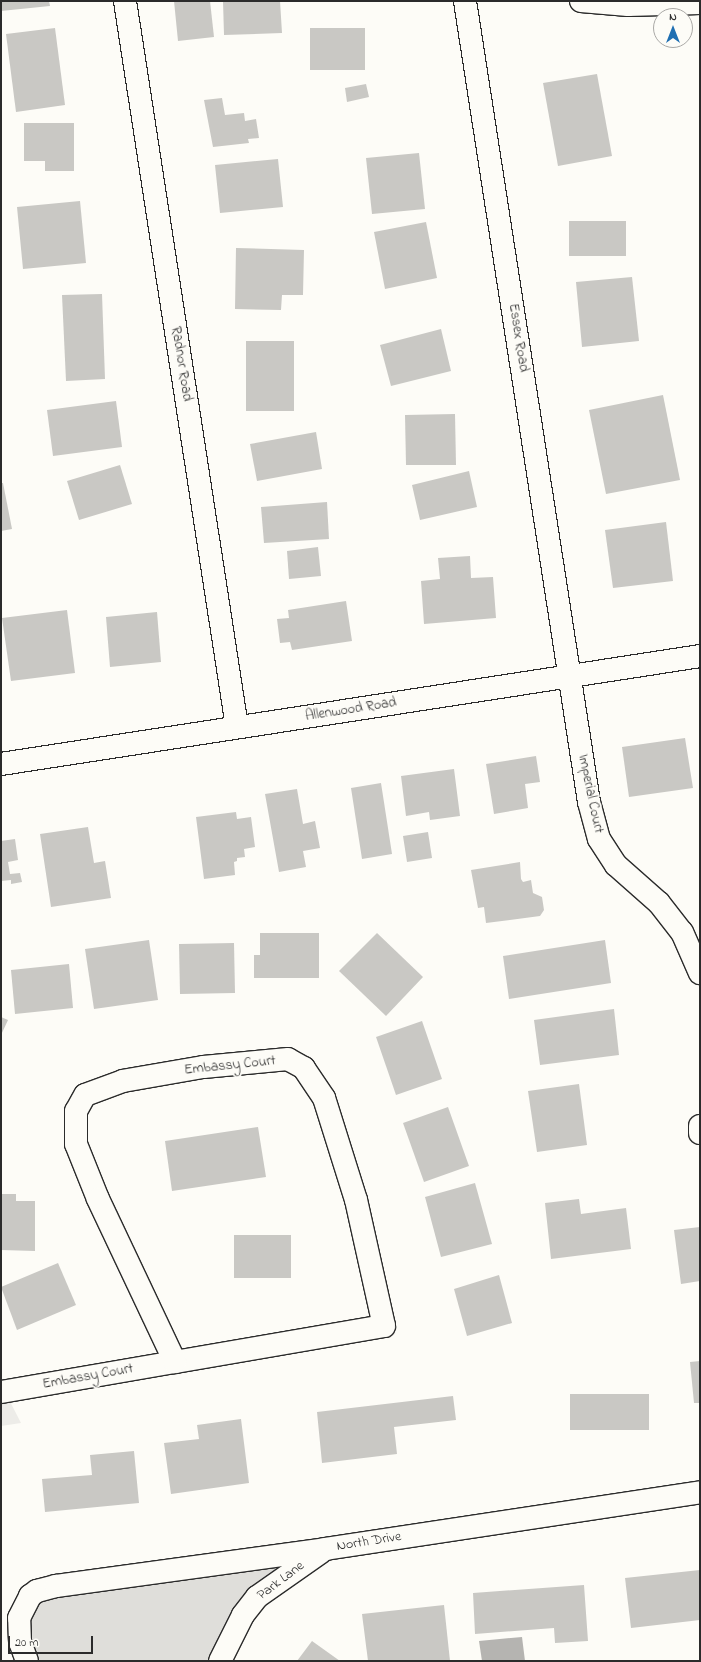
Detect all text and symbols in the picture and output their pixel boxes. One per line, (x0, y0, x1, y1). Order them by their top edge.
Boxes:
north arrow (653, 8, 693, 48)
text: N (669, 9, 677, 25)
street label: Essex Road (504, 302, 532, 374)
street label: Radnor Road (167, 325, 195, 403)
street label: Allenwood Road (304, 695, 398, 725)
street label: Imperial Court (573, 753, 607, 835)
street label: Embassy Court (183, 1053, 277, 1079)
street label: Embassy Court (41, 1361, 135, 1393)
street label: North Drive (336, 1529, 402, 1555)
street label: Park Lane (254, 1558, 308, 1604)
scale bar (10, 1628, 95, 1654)
text: 20 m (15, 1634, 38, 1652)

